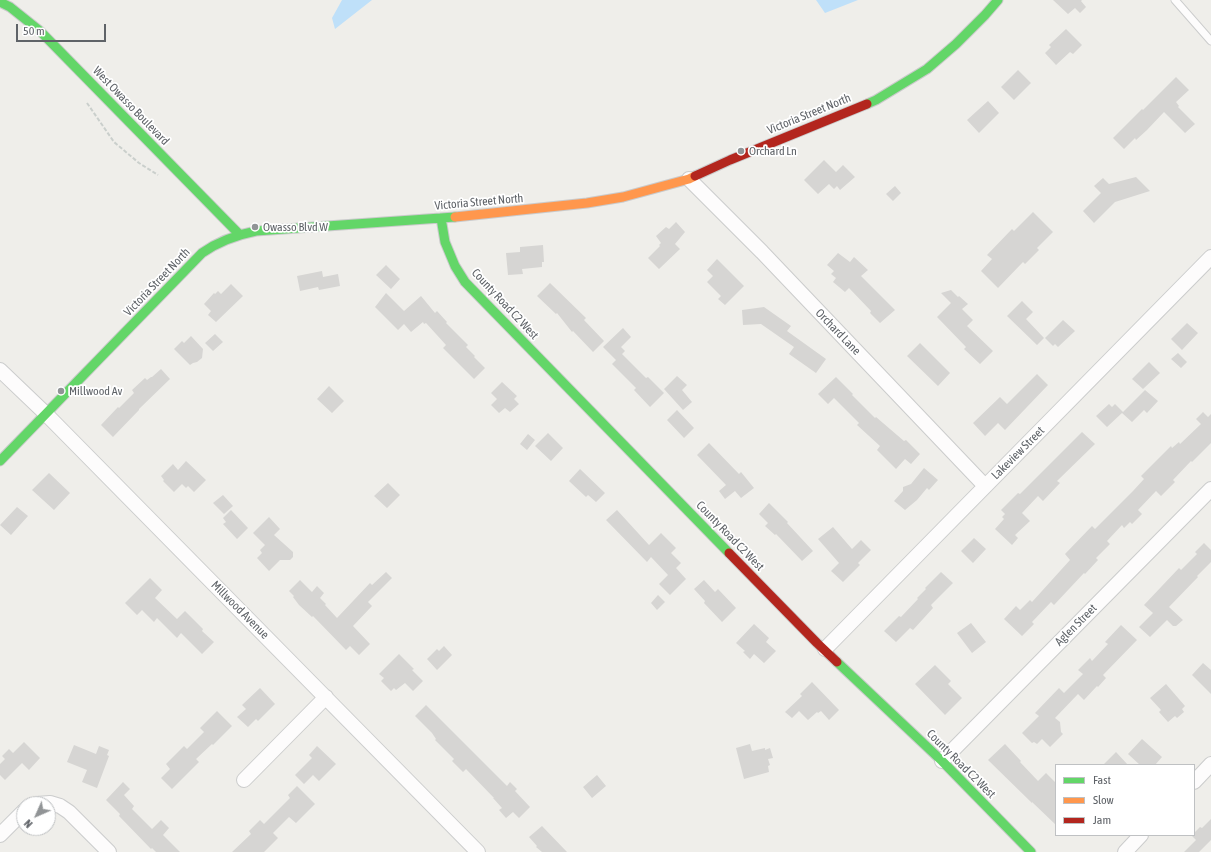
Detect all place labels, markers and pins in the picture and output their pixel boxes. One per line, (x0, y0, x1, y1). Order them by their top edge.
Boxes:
place label: Orchard Ln (749, 144, 797, 158)
marker: Orchard Ln (736, 146, 746, 156)
place label: Owasso Blvd W (263, 220, 328, 234)
marker: Owasso Blvd W (250, 222, 260, 232)
place label: Millwood Av (69, 384, 123, 398)
marker: Millwood Av (56, 386, 66, 396)

